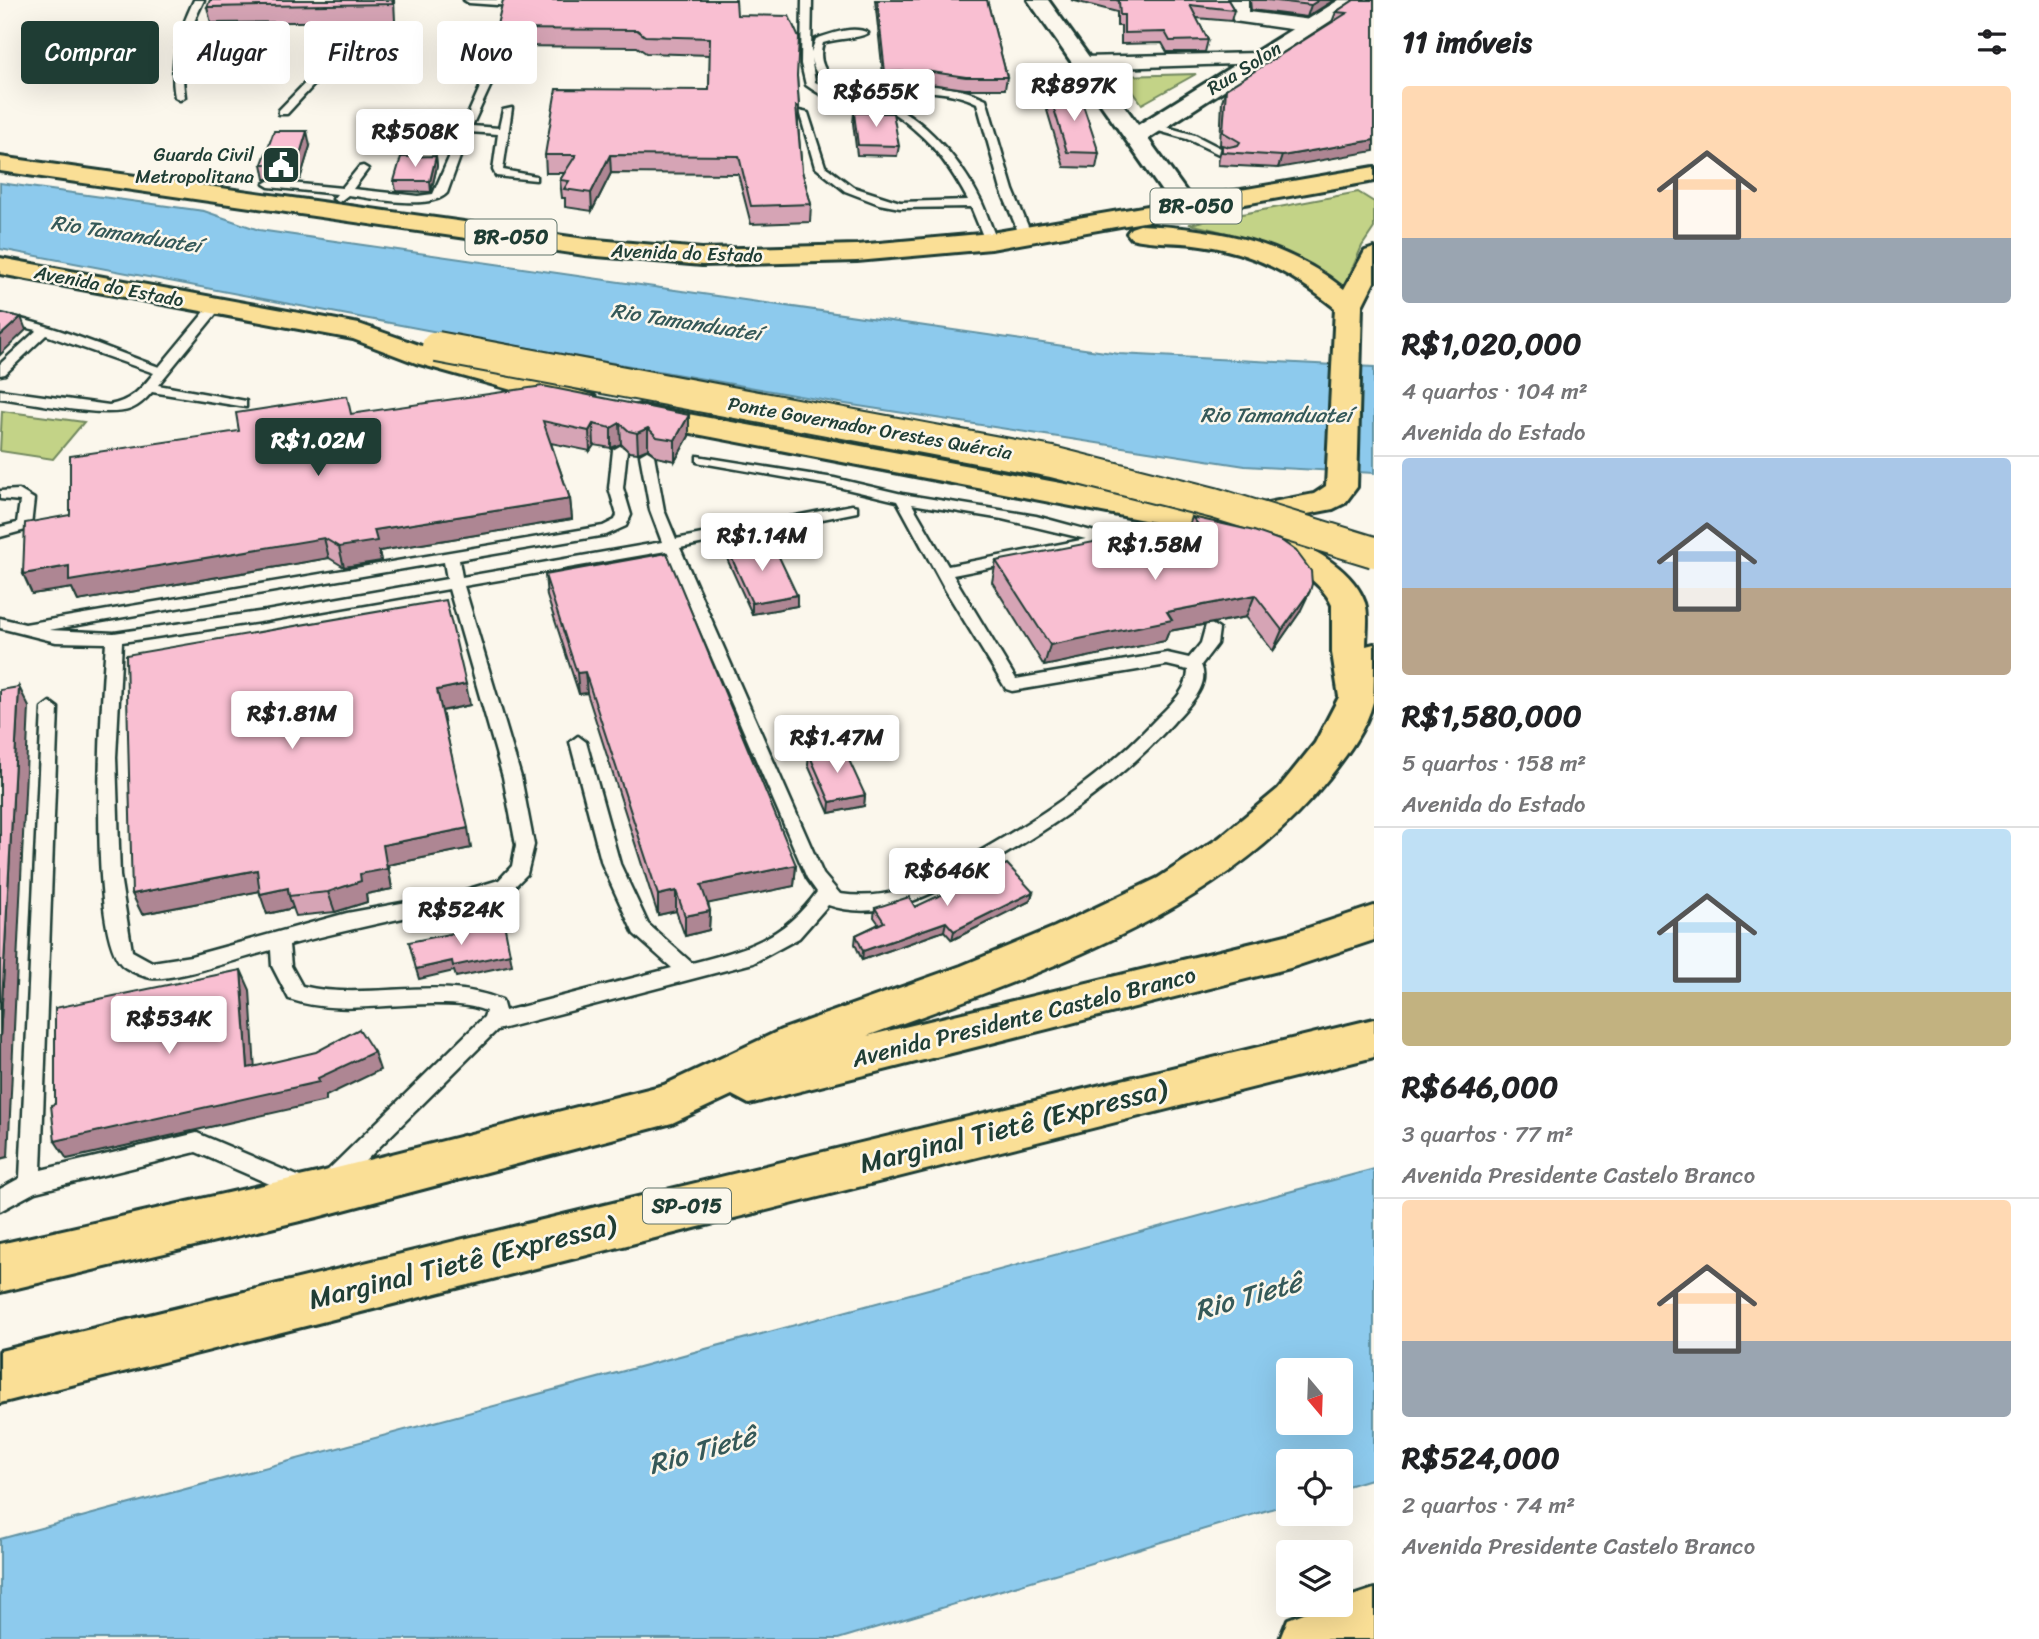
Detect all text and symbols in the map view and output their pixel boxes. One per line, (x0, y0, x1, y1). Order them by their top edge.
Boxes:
text: 11 imóveis (1402, 15, 1532, 69)
chip: Comprar (21, 21, 159, 84)
chip: Alugar (173, 21, 290, 84)
chip: Filtros (304, 21, 423, 84)
chip: Novo (437, 21, 537, 84)
icon: filters (1973, 23, 2011, 61)
street label: Rua Solon (1200, 32, 1288, 104)
pin: R$897K (1017, 64, 1131, 123)
text: R$897K (1032, 65, 1116, 106)
pin: R$655K (819, 69, 933, 129)
text: R$655K (834, 71, 918, 112)
pin: R$508K (358, 110, 472, 169)
text: R$508K (372, 111, 458, 152)
icon: home (1644, 132, 1770, 258)
place label: Guarda Civil Metropolitana (135, 138, 255, 193)
public building icon: Guarda Civil Metropolitana (260, 144, 302, 186)
road number: BR-050 (1150, 188, 1242, 224)
water label: Rio Tamanduateí (48, 203, 210, 266)
road number: BR-050 (466, 219, 556, 254)
street label: Avenida do Estado (610, 234, 763, 272)
street label: Avenida do Estado (30, 255, 187, 317)
water label: Rio Tamanduateí (608, 291, 770, 354)
text: R$1,020,000 (1402, 317, 1582, 371)
text: 4 quartos · 104 m² (1402, 371, 1588, 412)
street label: Ponte Governador Orestes Quércia (725, 387, 1015, 469)
water label: Rio Tamanduateí (1200, 396, 1358, 434)
text: Avenida do Estado (1402, 412, 1585, 453)
pin: R$1.02M (253, 419, 383, 478)
text: R$1.02M (271, 420, 365, 461)
icon: home (1644, 504, 1770, 630)
pin: R$1.14M (697, 514, 827, 573)
text: R$1.14M (717, 515, 807, 556)
pin: R$1.58M (1090, 522, 1220, 582)
text: R$1.58M (1108, 524, 1202, 565)
text: R$1,580,000 (1402, 689, 1582, 743)
pin: R$1.81M (227, 692, 357, 751)
text: R$1.81M (247, 693, 337, 734)
pin: R$1.47M (772, 716, 902, 775)
text: R$1.47M (790, 717, 884, 758)
text: 5 quartos · 158 m² (1402, 743, 1586, 784)
text: Avenida do Estado (1402, 784, 1585, 825)
pin: R$646K (890, 848, 1004, 908)
text: R$646K (905, 850, 989, 891)
icon: home (1644, 875, 1770, 1001)
pin: R$524K (404, 888, 518, 947)
text: R$524K (418, 889, 504, 930)
street label: Avenida Presidente Castelo Branco (847, 954, 1200, 1080)
pin: R$534K (112, 996, 226, 1056)
text: R$534K (127, 998, 211, 1039)
text: R$646,000 (1402, 1060, 1558, 1114)
street label: Marginal Tietê (Expressa) (854, 1064, 1173, 1188)
text: 3 quartos · 77 m² (1402, 1114, 1573, 1155)
text: Avenida Presidente Castelo Branco (1402, 1155, 1755, 1196)
road number: SP-015 (643, 1188, 731, 1224)
street label: Marginal Tietê (Expressa) (303, 1200, 622, 1324)
icon: home (1644, 1246, 1770, 1372)
water label: Rio Tietê (1188, 1256, 1312, 1335)
north arrow (1276, 1358, 1353, 1435)
map controls (1276, 1358, 1353, 1617)
water label: Rio Tietê (642, 1410, 766, 1489)
text: R$524,000 (1402, 1431, 1560, 1485)
button: locate (1276, 1449, 1353, 1526)
text: 2 quartos · 74 m² (1402, 1485, 1575, 1526)
text: Avenida Presidente Castelo Branco (1402, 1526, 1755, 1567)
button: layers (1276, 1540, 1353, 1617)

